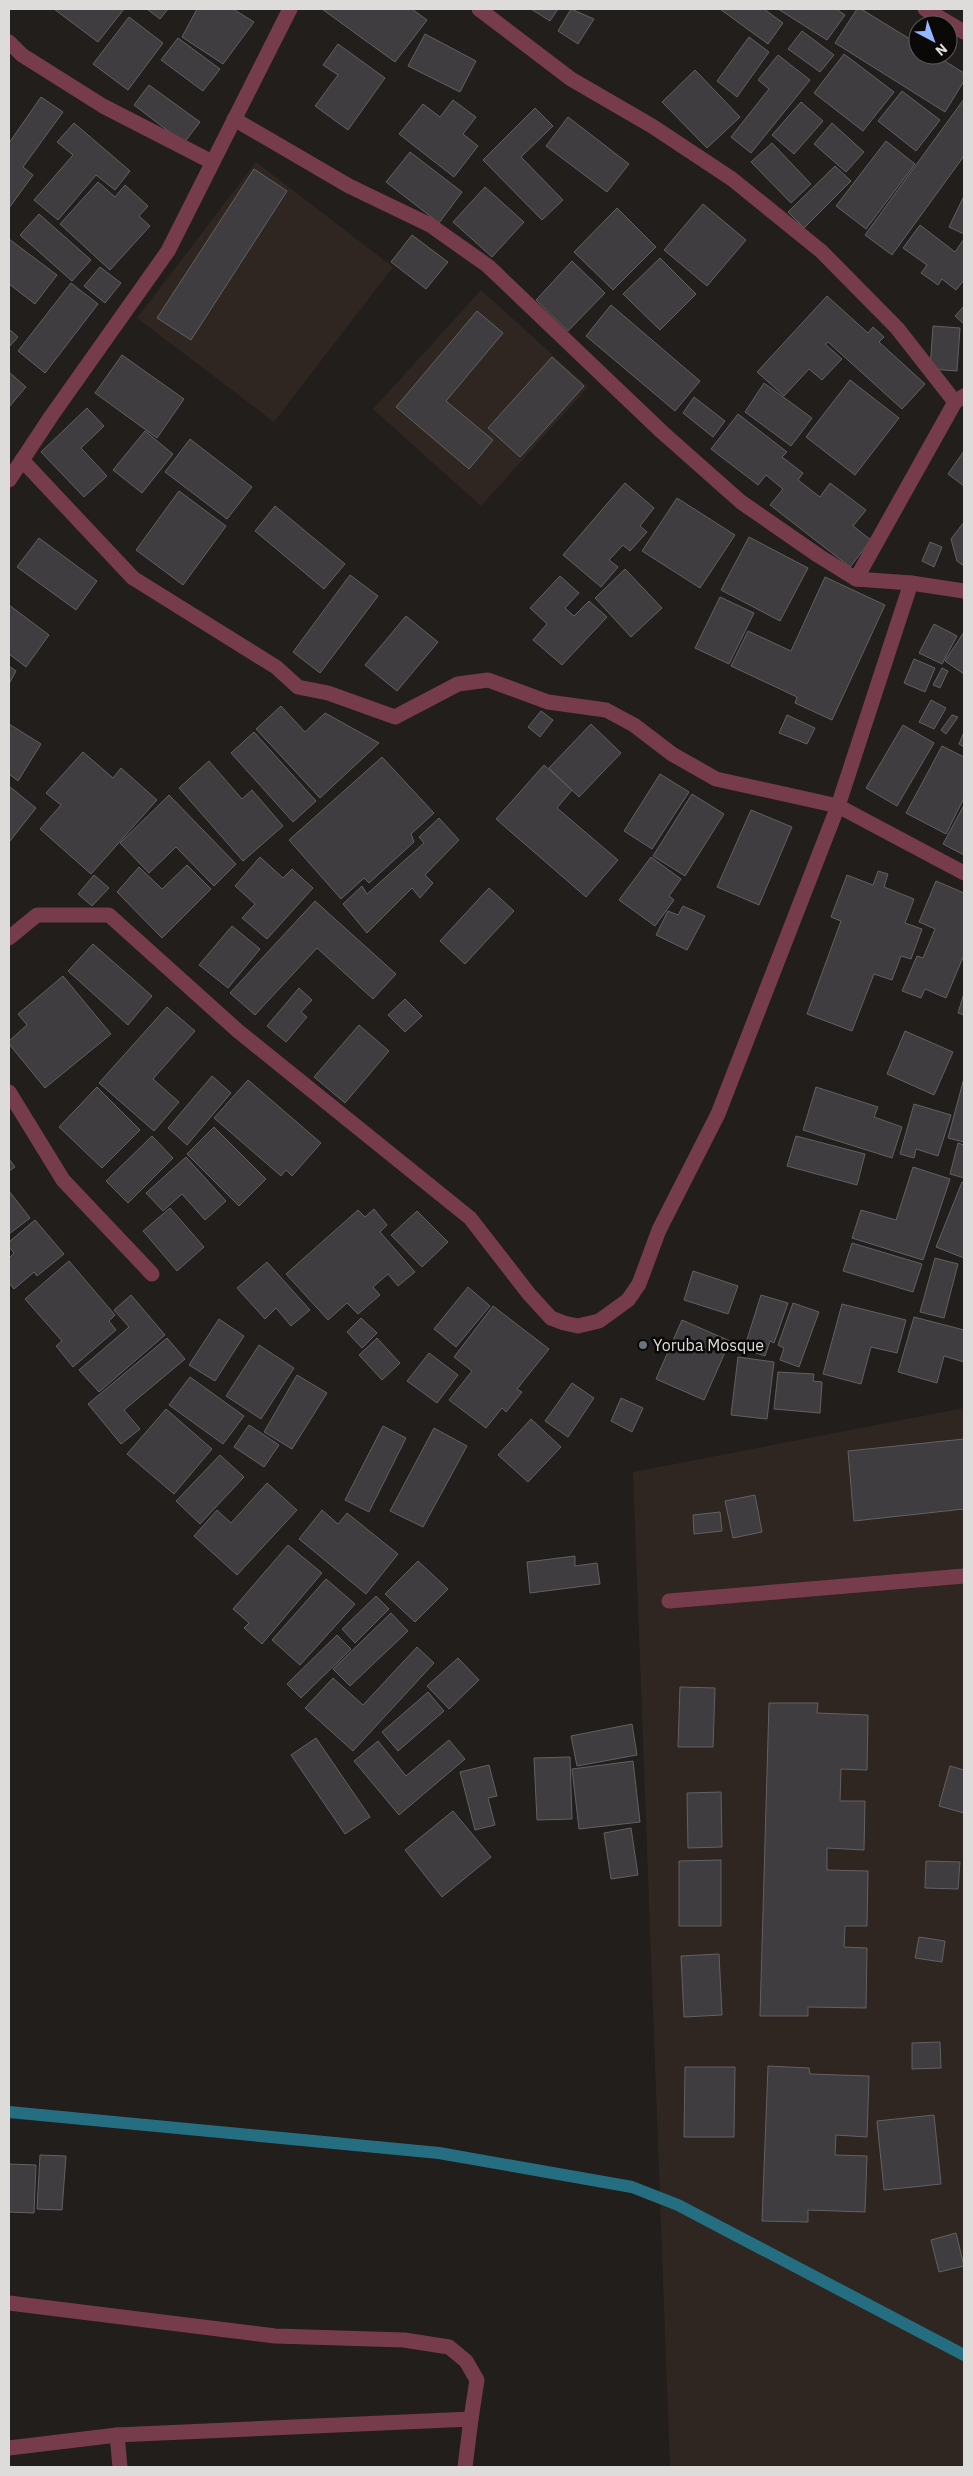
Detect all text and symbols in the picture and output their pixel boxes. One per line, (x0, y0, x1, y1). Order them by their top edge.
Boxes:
north arrow (908, 15, 958, 65)
text: N (932, 40, 951, 60)
place label: Yoruba Mosque (653, 1335, 764, 1355)
marker: Yoruba Mosque (637, 1339, 649, 1351)

